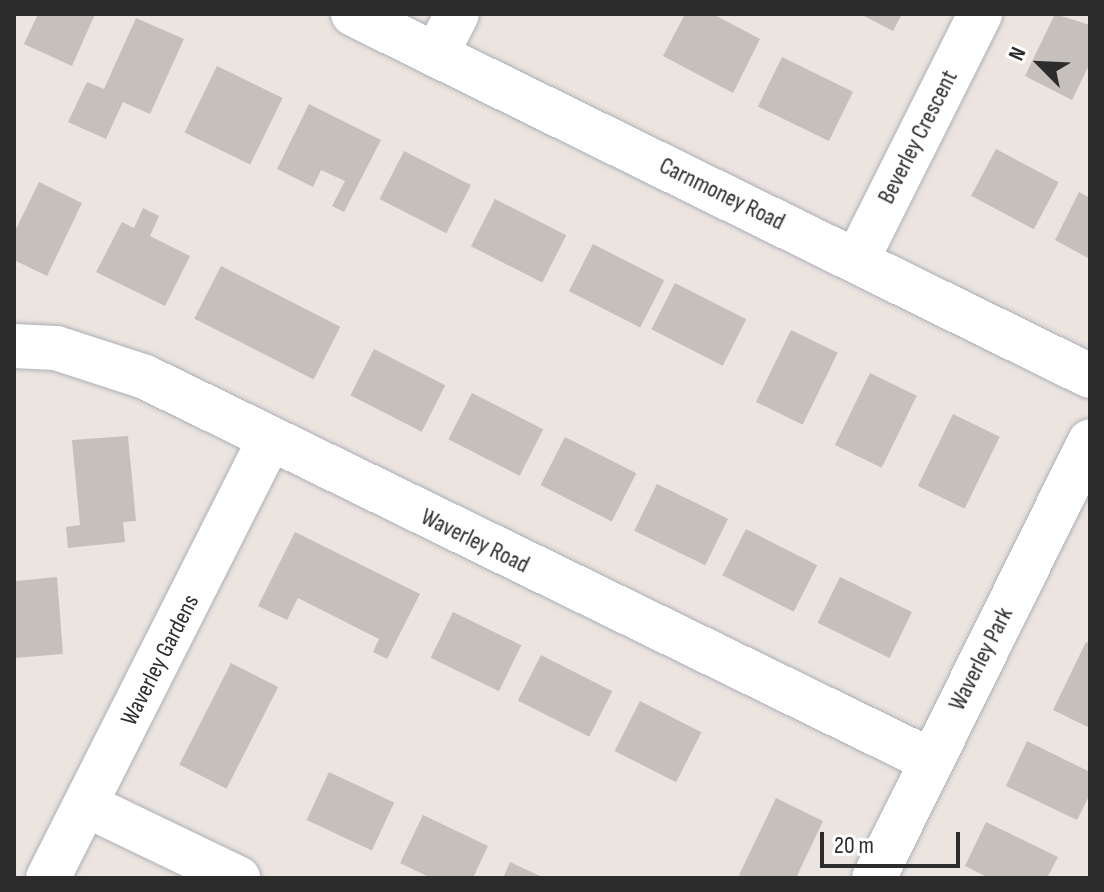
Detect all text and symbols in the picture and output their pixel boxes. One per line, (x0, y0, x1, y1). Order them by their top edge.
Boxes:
north arrow (1000, 24, 1080, 104)
text: N (1003, 43, 1032, 65)
street label: Beverley Crescent (872, 65, 964, 209)
street label: Carnmoney Road (655, 151, 789, 237)
street label: Waverley Road (416, 502, 534, 580)
street label: Waverley Gardens (115, 590, 205, 730)
street label: Waverley Park (943, 603, 1019, 715)
scale bar (824, 816, 964, 866)
text: 20 m (834, 831, 874, 860)

